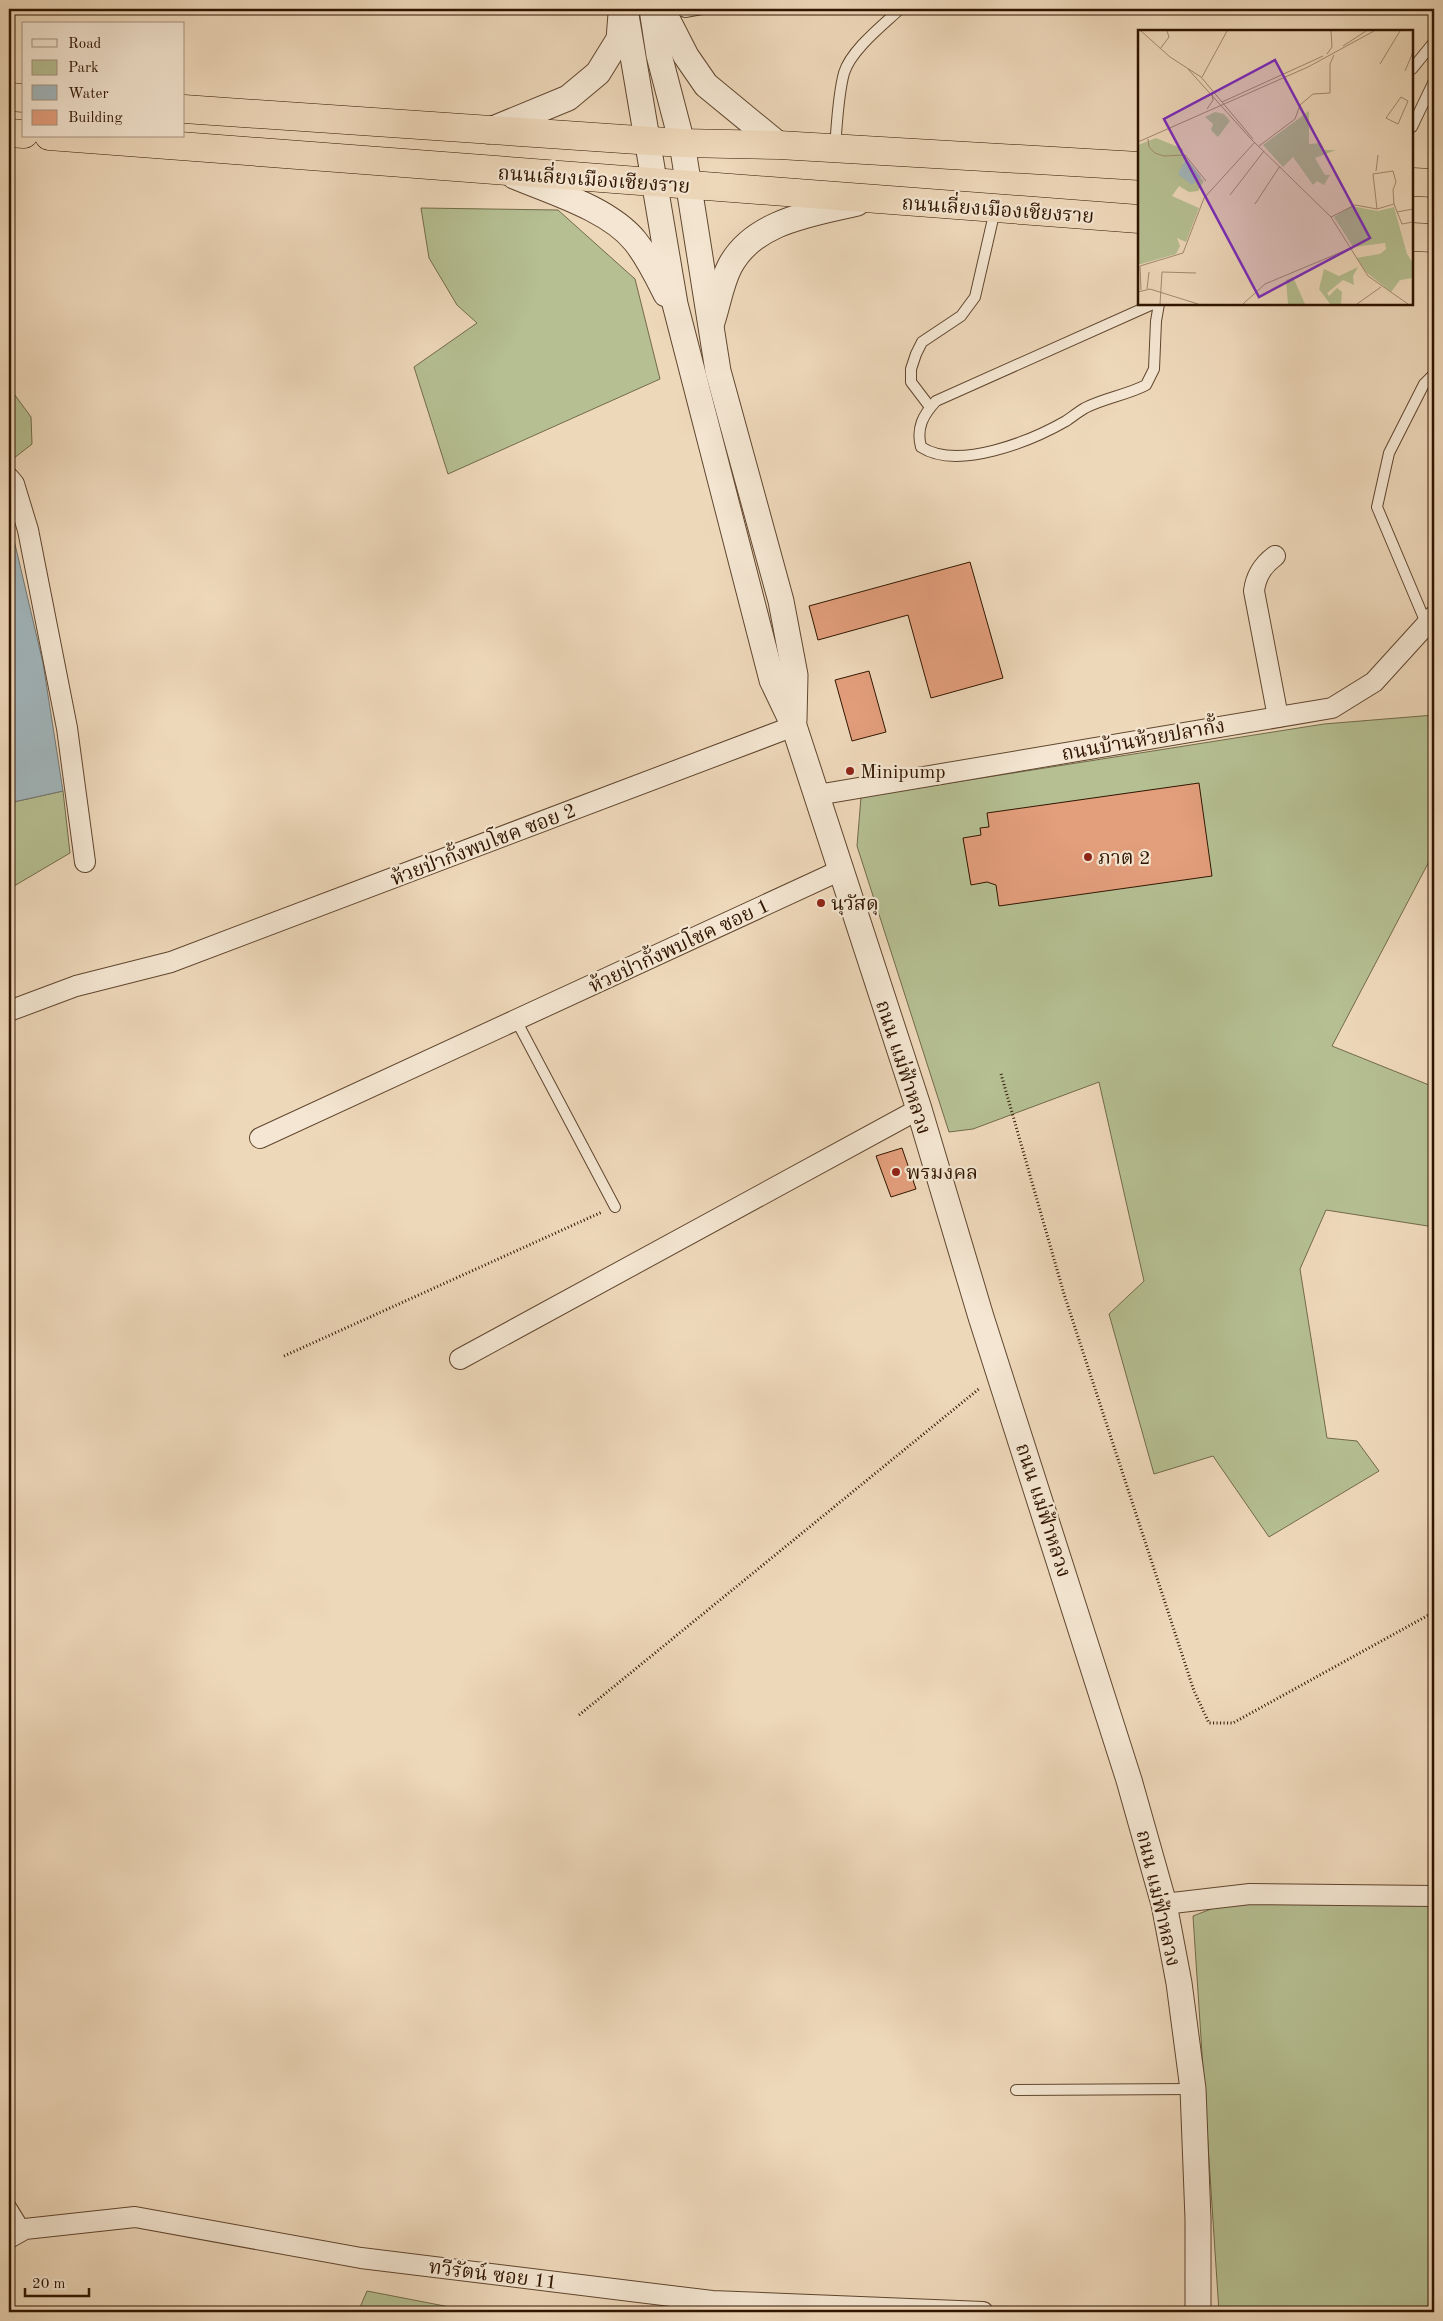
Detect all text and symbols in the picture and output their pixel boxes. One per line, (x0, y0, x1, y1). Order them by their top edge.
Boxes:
legend (22, 22, 185, 138)
inset map (1138, 30, 1413, 305)
text: Road (68, 37, 102, 52)
text: Park (68, 61, 99, 76)
text: Water (68, 87, 109, 102)
text: Building (68, 111, 123, 126)
street label: ถนนเลี่ยงเมืองเชียงราย (497, 157, 691, 198)
street label: ถนนเลี่ยงเมืองเชียงราย (901, 187, 1095, 228)
street label: ถนนบ้านห้วยปลากั้ง (1059, 710, 1227, 765)
place label: Minipump (860, 763, 946, 783)
marker: Minipump (844, 765, 856, 777)
street label: ห้วยป่ากั้งพบโชค ซอย 2 (386, 795, 579, 890)
place label: ภาต 2 (1098, 849, 1151, 869)
marker: ภาต 2 (1082, 851, 1094, 863)
street label: ห้วยป่ากั้งพบโชค ซอย 1 (583, 890, 773, 997)
place label: นุวัสดุ (831, 894, 879, 916)
marker: นุวัสดุ (815, 897, 827, 909)
street label: ถนน แม่ฟ้าหลวง (871, 997, 936, 1137)
place label: พรมงคล (906, 1164, 978, 1184)
marker: พรมงคล (890, 1166, 902, 1178)
street label: ถนน แม่ฟ้าหลวง (1011, 1440, 1076, 1580)
street label: ถนน แม่ฟ้าหลวง (1132, 1828, 1185, 1969)
street label: ทวีรัตน์ ซอย 11 (427, 2255, 559, 2294)
scale bar (25, 2266, 89, 2298)
text: 20 m (32, 2277, 66, 2292)

